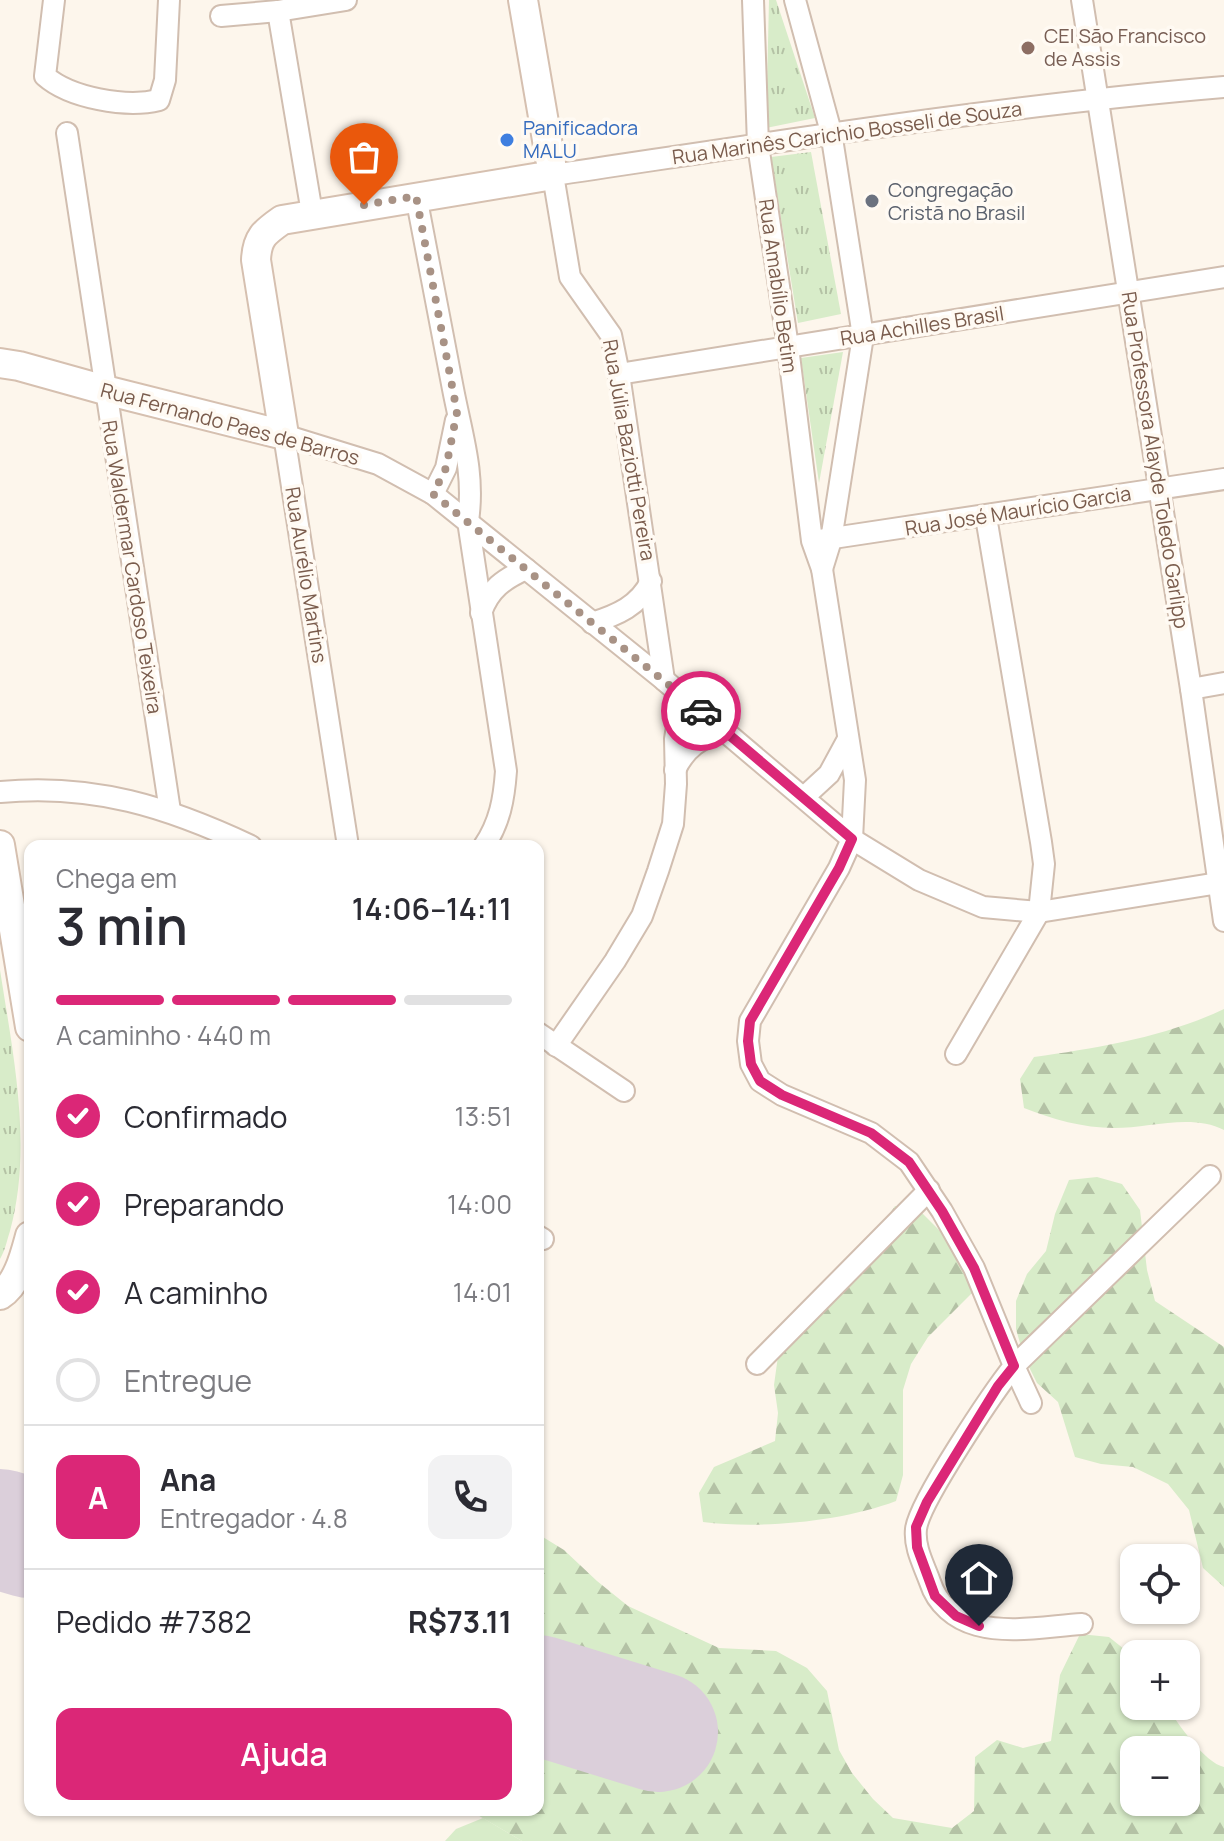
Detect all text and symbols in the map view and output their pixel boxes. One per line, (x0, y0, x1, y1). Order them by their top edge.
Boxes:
place label: CEI São Francisco de Assis (1044, 22, 1206, 72)
marker: CEI São Francisco de Assis (1019, 39, 1037, 57)
street label: Rua Marinês Carichio Bosseli de Souza (670, 95, 1024, 170)
place label: Panificadora MALU (523, 114, 638, 164)
pin (330, 123, 398, 205)
marker: Panificadora MALU (498, 131, 516, 149)
icon: bag (342, 135, 386, 179)
place label: Congregação Cristã no Brasil (888, 176, 1025, 226)
marker: Congregação Cristã no Brasil (863, 192, 881, 210)
street label: Rua Amabílio Betim (753, 197, 804, 375)
street label: Rua Professora Alayde Toledo Garlipp (1116, 289, 1196, 631)
street label: Rua Achilles Brasil (838, 299, 1006, 352)
street label: Rua Júlia Baziotti Pereira (597, 337, 662, 563)
street label: Rua Fernando Paes de Barros (98, 376, 363, 471)
street label: Rua Waldermar Cardoso Teixeira (96, 418, 169, 716)
street label: Rua José Maurício Garcia (903, 479, 1133, 542)
street label: Rua Aurélio Martins (279, 485, 334, 665)
courier (661, 671, 741, 751)
icon: car (679, 689, 723, 733)
text: Chega em (56, 860, 177, 896)
text: 14:06–14:11 (352, 888, 512, 929)
text: 3 min (56, 890, 188, 961)
text: A caminho · 440 m (56, 1017, 271, 1053)
icon: check (56, 1094, 100, 1138)
text: Confirmado (124, 1096, 288, 1137)
text: 13:51 (455, 1098, 512, 1134)
icon: check (56, 1182, 100, 1226)
text: Preparando (124, 1184, 284, 1225)
text: 14:00 (447, 1186, 512, 1222)
icon: check (56, 1270, 100, 1314)
text: A caminho (124, 1272, 268, 1313)
text: 14:01 (453, 1274, 512, 1310)
text: Entregue (124, 1360, 252, 1401)
button: phone (428, 1455, 512, 1539)
text: Ana (160, 1459, 216, 1500)
text: A (88, 1477, 108, 1518)
text: Entregador · 4.8 (160, 1500, 348, 1536)
pin (945, 1544, 1013, 1626)
map controls (1120, 1544, 1200, 1816)
button: locate (1120, 1544, 1200, 1624)
icon: home (957, 1556, 1001, 1600)
text: Pedido #7382 (56, 1601, 252, 1642)
text: R$73.11 (408, 1601, 512, 1642)
button: + (1120, 1640, 1200, 1720)
button: Ajuda (56, 1708, 512, 1800)
button: − (1120, 1736, 1200, 1816)

